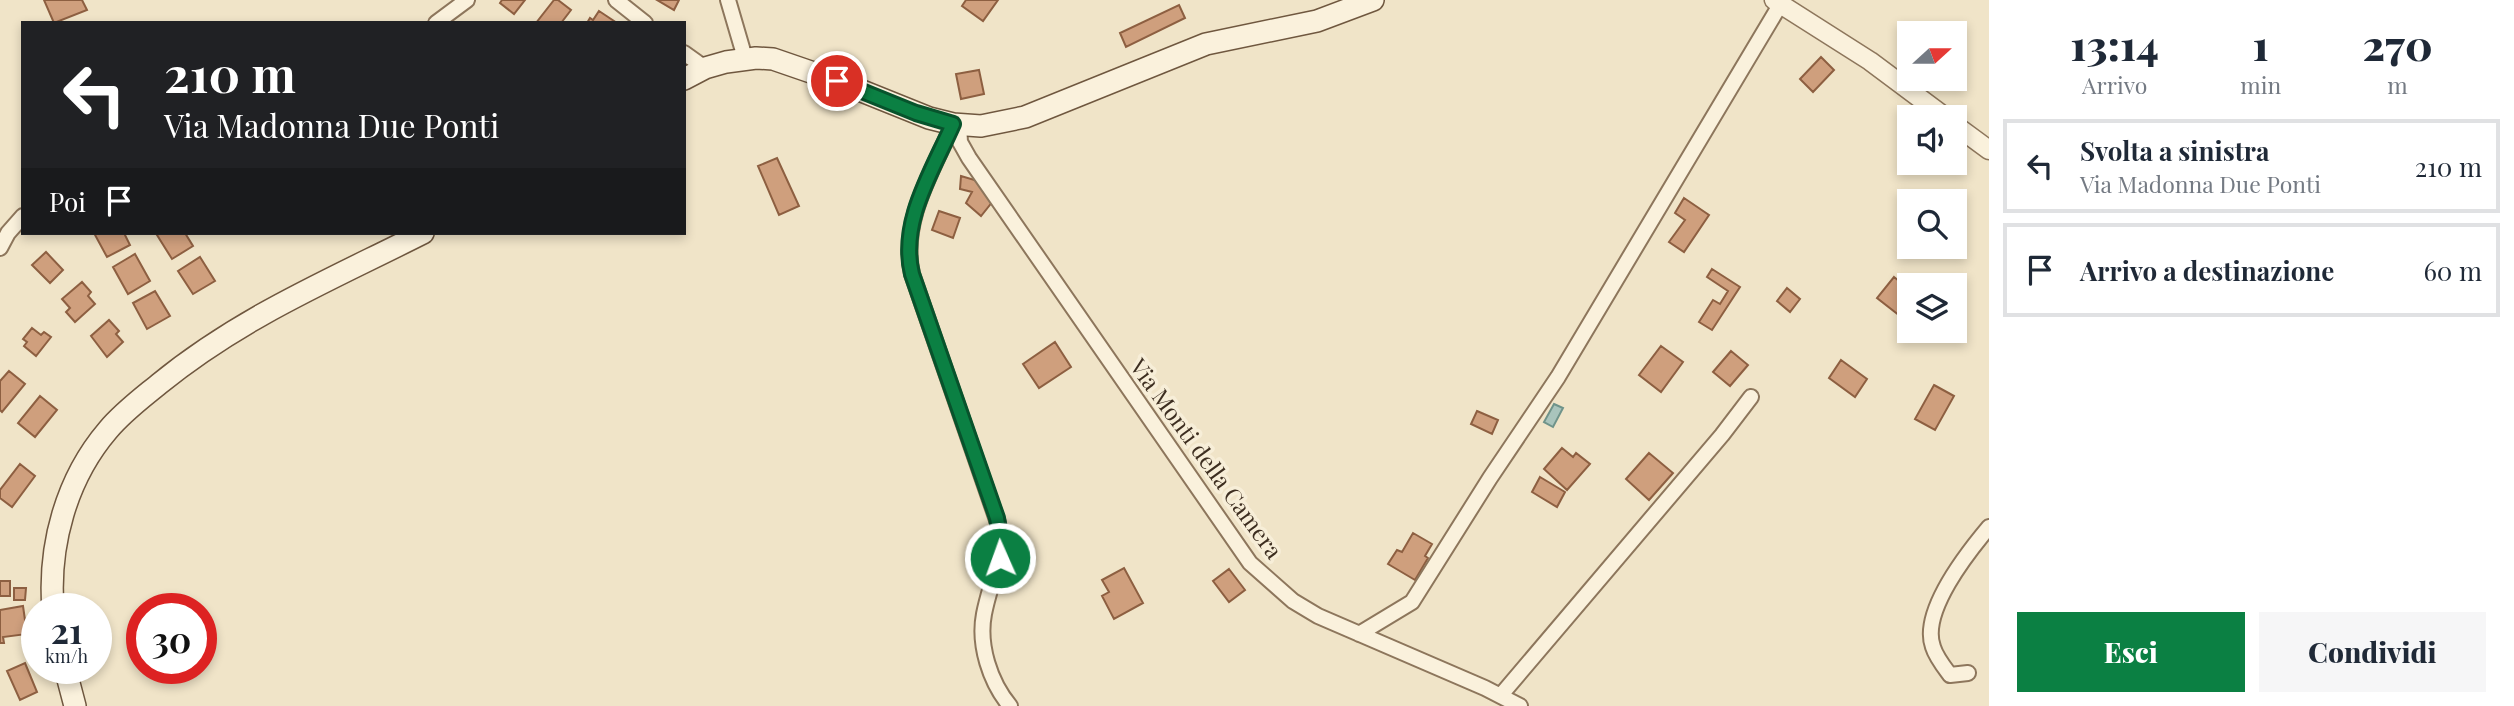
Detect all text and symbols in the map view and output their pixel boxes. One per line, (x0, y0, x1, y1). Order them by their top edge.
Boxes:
text: 13:14 (2070, 16, 2159, 72)
text: 1 (2253, 16, 2269, 72)
text: 270 (2363, 16, 2433, 72)
north arrow (1897, 21, 1967, 91)
map controls (1897, 21, 1967, 343)
text: 210 m (164, 40, 296, 105)
icon: left (49, 49, 140, 140)
pin (807, 51, 867, 111)
icon: arrive (818, 62, 856, 100)
text: Arrivo (2082, 69, 2147, 100)
text: min (2240, 69, 2281, 100)
text: m (2387, 69, 2408, 100)
text: Via Madonna Due Ponti (164, 103, 499, 146)
button: sound (1897, 105, 1967, 175)
text: Svolta a sinistra (2080, 133, 2269, 168)
icon: left (2021, 147, 2059, 185)
text: 210 m (2415, 149, 2482, 184)
text: Via Madonna Due Ponti (2080, 168, 2321, 199)
icon: arrive (100, 182, 138, 220)
text: Poi (49, 184, 86, 219)
button: search (1897, 189, 1967, 259)
icon: arrive (2021, 251, 2059, 289)
text: Arrivo a destinazione (2080, 253, 2334, 288)
text: 60 m (2423, 253, 2482, 288)
button: layers (1897, 273, 1967, 343)
street label: Via Monti della Camera (1123, 351, 1290, 565)
position arrow (963, 521, 1037, 595)
speed limit sign: 30 (126, 593, 217, 684)
text: 21 (51, 606, 82, 653)
button: Esci (2017, 612, 2245, 692)
button: Condividi (2259, 612, 2486, 692)
text: km/h (45, 644, 88, 668)

